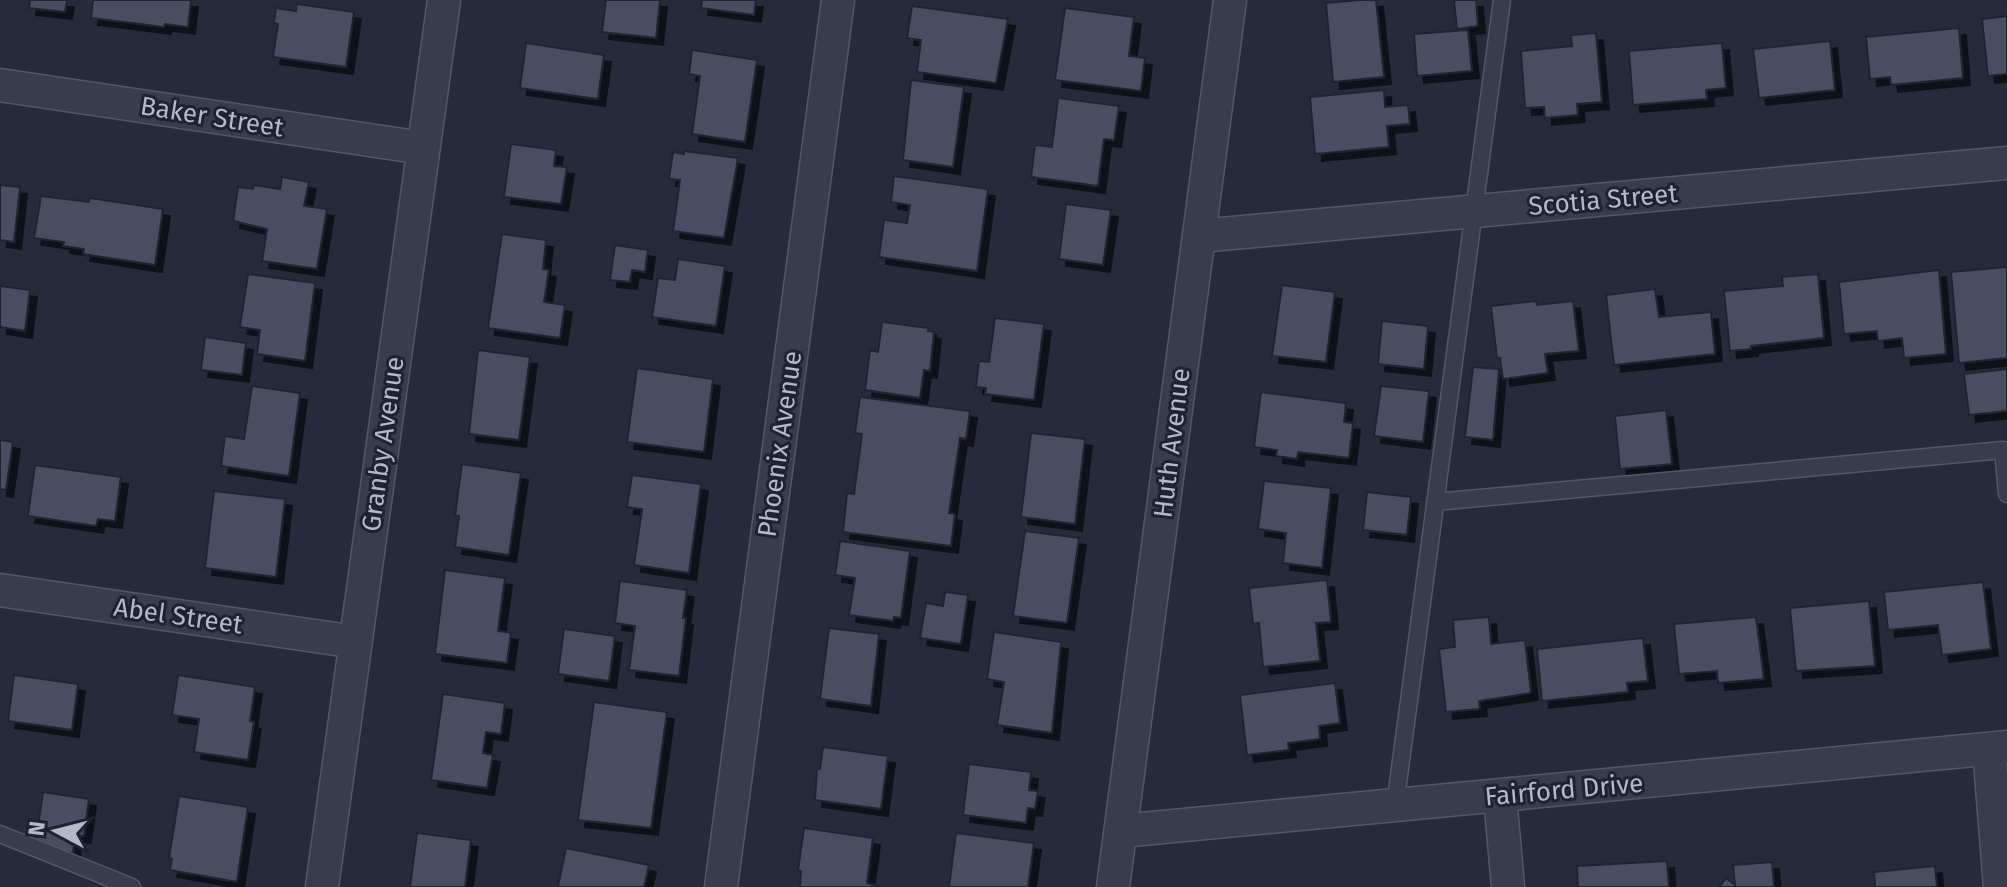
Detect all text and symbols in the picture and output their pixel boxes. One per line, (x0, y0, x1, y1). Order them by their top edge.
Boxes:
street label: Baker Street (138, 90, 286, 144)
street label: Scotia Street (1527, 178, 1679, 222)
street label: Phoenix Avenue (752, 349, 808, 539)
street label: Granby Avenue (355, 355, 411, 533)
street label: Huth Avenue (1147, 366, 1197, 520)
street label: Abel Street (112, 592, 245, 640)
street label: Fairford Drive (1483, 768, 1645, 812)
north arrow (16, 791, 96, 871)
text: N (22, 820, 51, 838)

